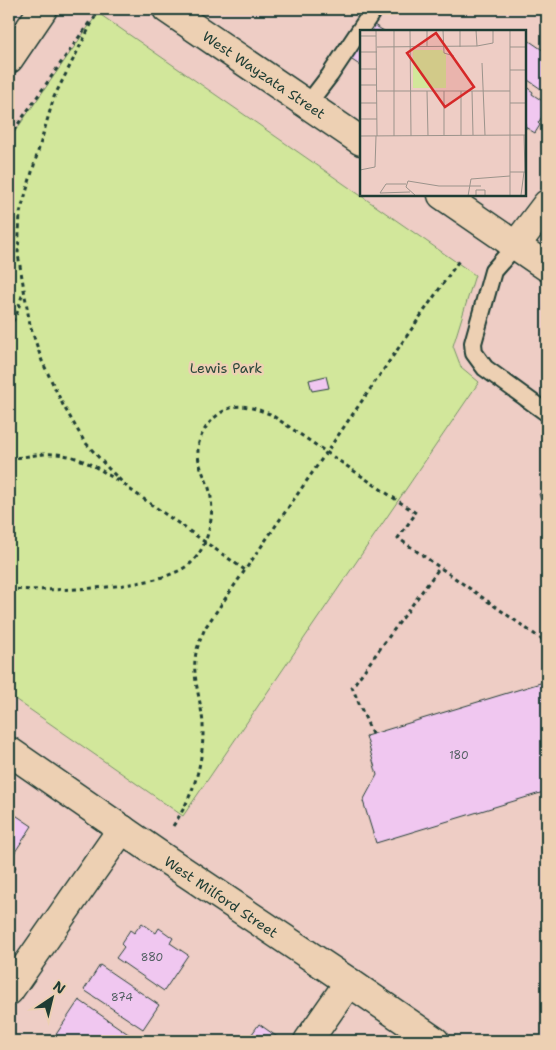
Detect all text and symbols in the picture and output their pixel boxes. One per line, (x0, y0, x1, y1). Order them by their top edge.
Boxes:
street label: West Wayzata Street (199, 27, 329, 123)
inset map (360, 30, 526, 196)
park label: Lewis Park (190, 359, 262, 377)
house number: 180 (449, 748, 469, 763)
street label: West Milford Street (161, 852, 281, 942)
house number: 880 (141, 950, 163, 965)
north arrow (28, 972, 78, 1022)
text: N (50, 977, 69, 998)
house number: 874 (111, 990, 133, 1005)

